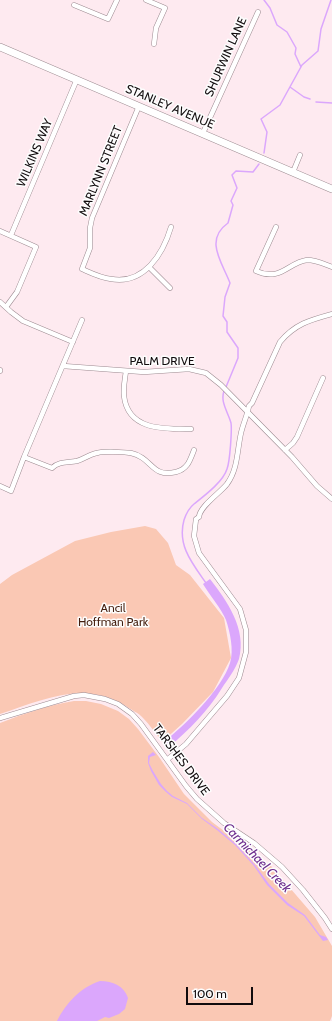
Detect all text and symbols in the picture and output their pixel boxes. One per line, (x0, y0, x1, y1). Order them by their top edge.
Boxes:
street label: SHURWIN LANE (202, 15, 250, 99)
street label: STANLEY AVENUE (123, 82, 217, 132)
street label: WILKINS WAY (14, 117, 56, 189)
street label: MARLYNN STREET (76, 124, 126, 218)
street label: PALM DRIVE (129, 354, 195, 368)
park label: Ancil Hoffman Park (78, 601, 148, 629)
street label: TARSHES DRIVE (150, 722, 212, 798)
water label: Carmichael Creek (220, 820, 294, 896)
scale bar (188, 979, 255, 1005)
text: 100 m (193, 986, 227, 1001)

